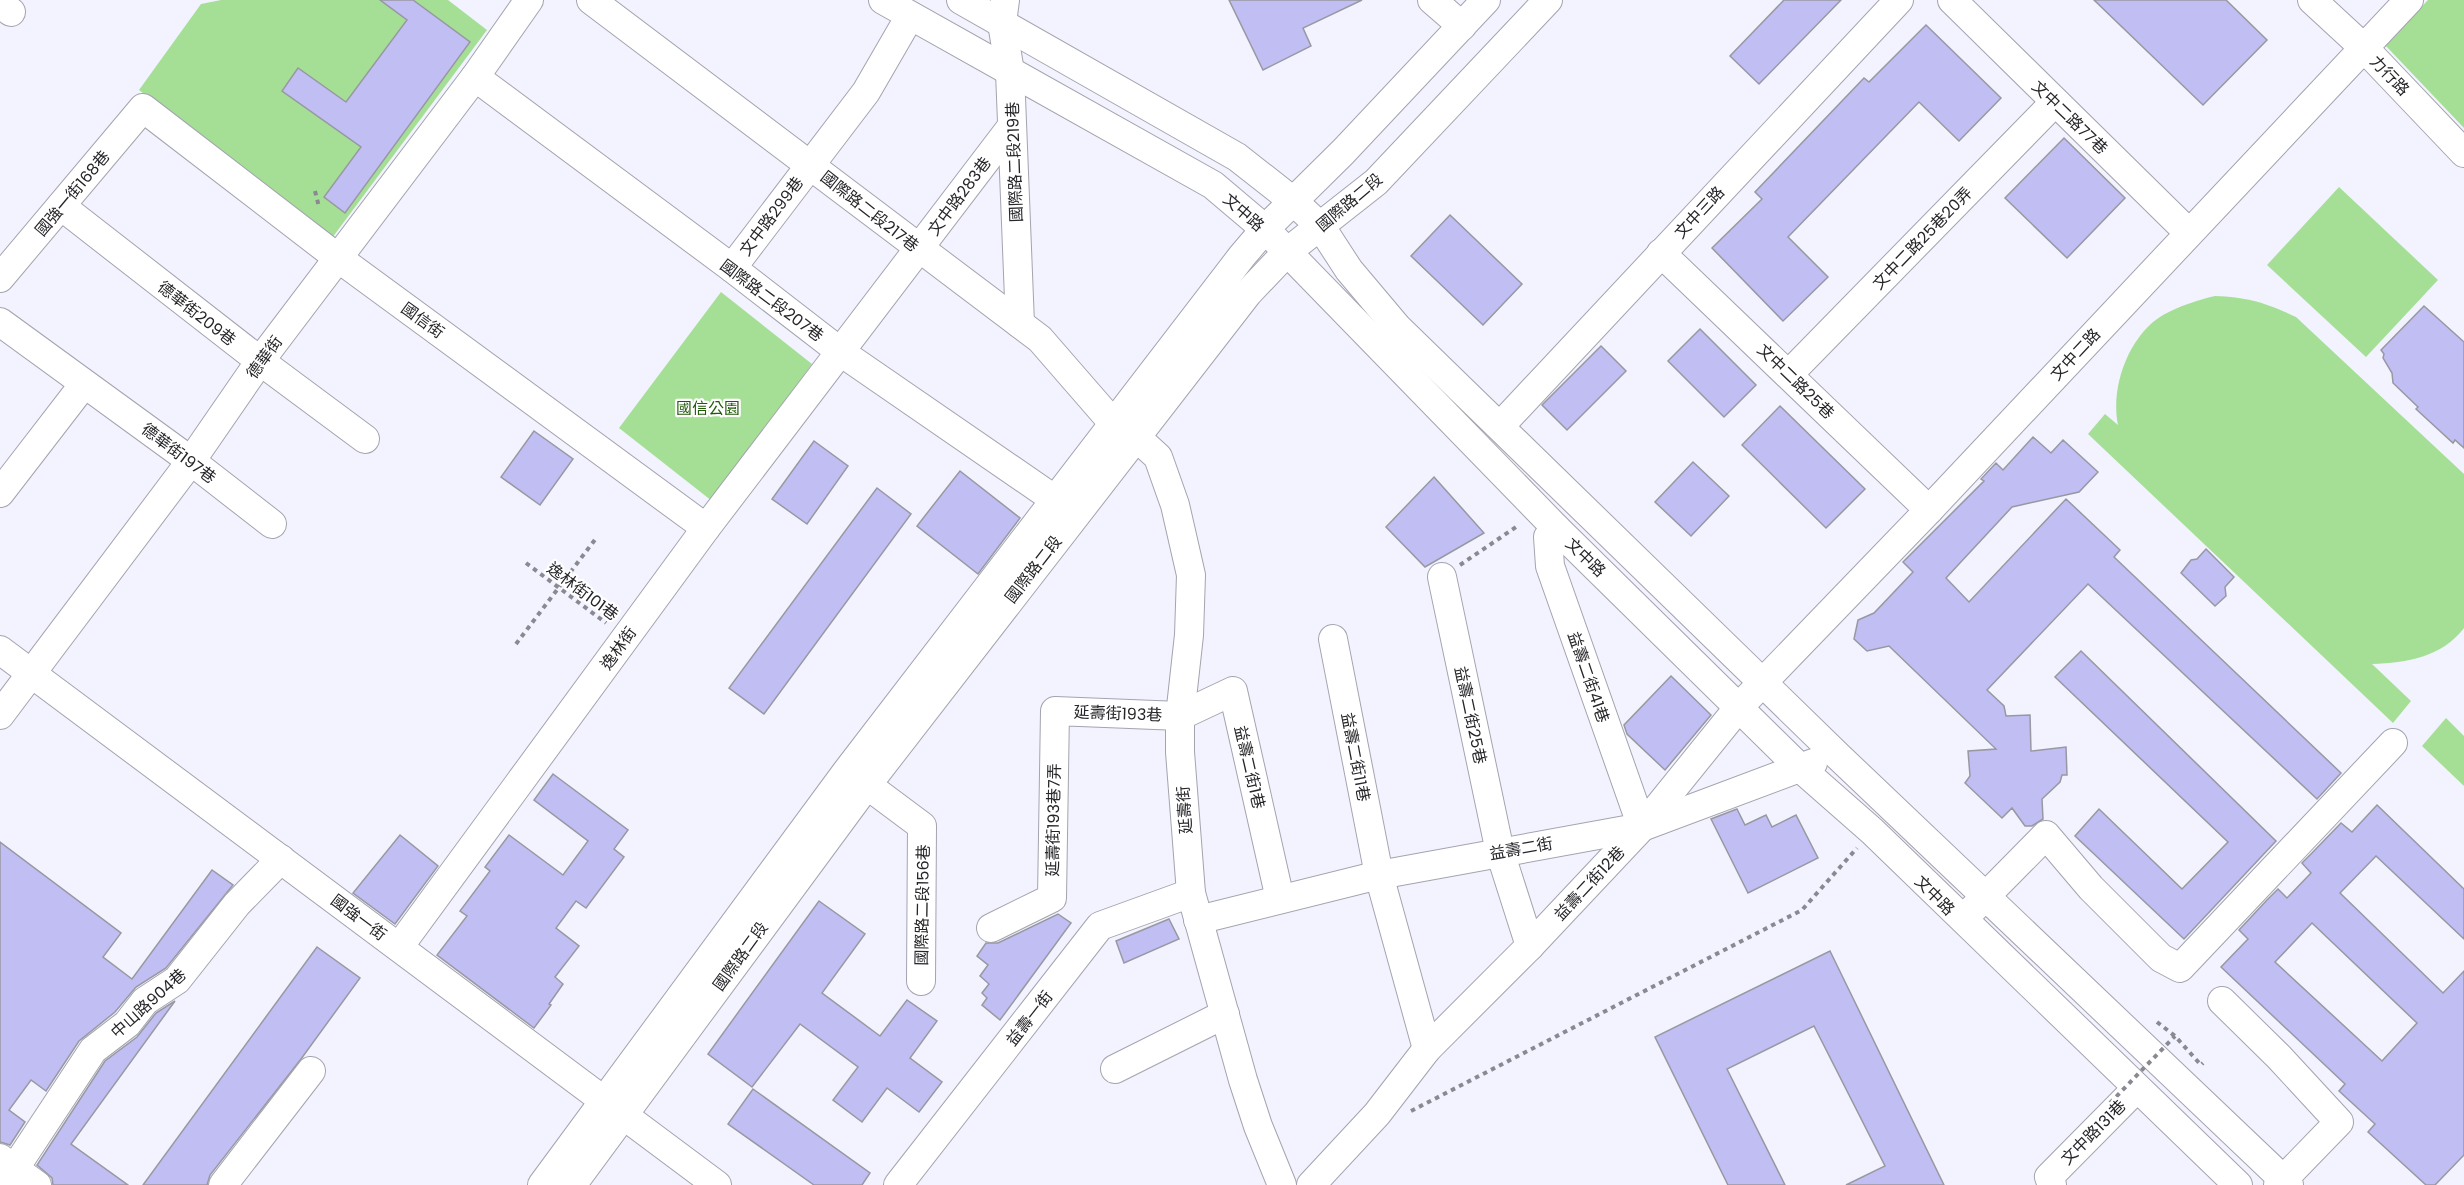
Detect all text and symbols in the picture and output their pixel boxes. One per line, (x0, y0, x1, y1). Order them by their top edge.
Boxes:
street label: 力行路 (2365, 50, 2415, 101)
street label: 文中二路77巷 (2027, 75, 2113, 159)
street label: 國際路二段219巷 (1001, 101, 1028, 223)
street label: 國強一街168巷 (30, 146, 115, 241)
street label: 文中路283巷 (922, 152, 996, 240)
street label: 國際路二段217巷 (816, 166, 924, 257)
street label: 國際路二段 (1311, 168, 1387, 237)
street label: 文中路299巷 (734, 172, 809, 261)
street label: 文中三路 (1669, 181, 1730, 244)
street label: 文中二路25巷20弄 (1867, 182, 1977, 295)
street label: 文中路 (1218, 188, 1269, 237)
street label: 國際路二段207巷 (715, 254, 828, 347)
street label: 德華街209巷 (153, 276, 241, 351)
street label: 國信街 (397, 297, 449, 344)
street label: 文中二路 (2045, 323, 2106, 386)
street label: 德華街 (241, 331, 288, 383)
street label: 文中二路25巷 (1752, 339, 1839, 424)
park label: 國信公園 (676, 397, 740, 420)
street label: 德華街197巷 (137, 418, 221, 489)
street label: 國際路二段 (1000, 531, 1067, 608)
street label: 文中路 (1560, 532, 1611, 582)
street label: 逸林街101巷 (542, 557, 623, 626)
street label: 逸林街 (595, 622, 642, 674)
street label: 益壽二街41巷 (1562, 628, 1615, 726)
street label: 益壽二街25巷 (1449, 664, 1492, 766)
street label: 延壽街193巷 (1073, 700, 1163, 727)
street label: 益壽二街11巷 (1336, 711, 1375, 804)
street label: 益壽二街1巷 (1229, 723, 1270, 811)
street label: 延壽街193巷7弄 (1041, 763, 1066, 877)
street label: 延壽街 (1171, 785, 1198, 835)
street label: 益壽二街 (1488, 832, 1555, 865)
street label: 益壽二街12巷 (1549, 841, 1630, 926)
street label: 國際路二段156巷 (910, 844, 935, 966)
street label: 文中路 (1910, 870, 1960, 920)
street label: 國強一街 (326, 889, 391, 946)
street label: 國際路二段 (708, 917, 773, 995)
street label: 中山路904巷 (106, 963, 191, 1043)
street label: 益壽一街 (1001, 986, 1058, 1051)
street label: 文中路131巷 (2056, 1095, 2131, 1170)

